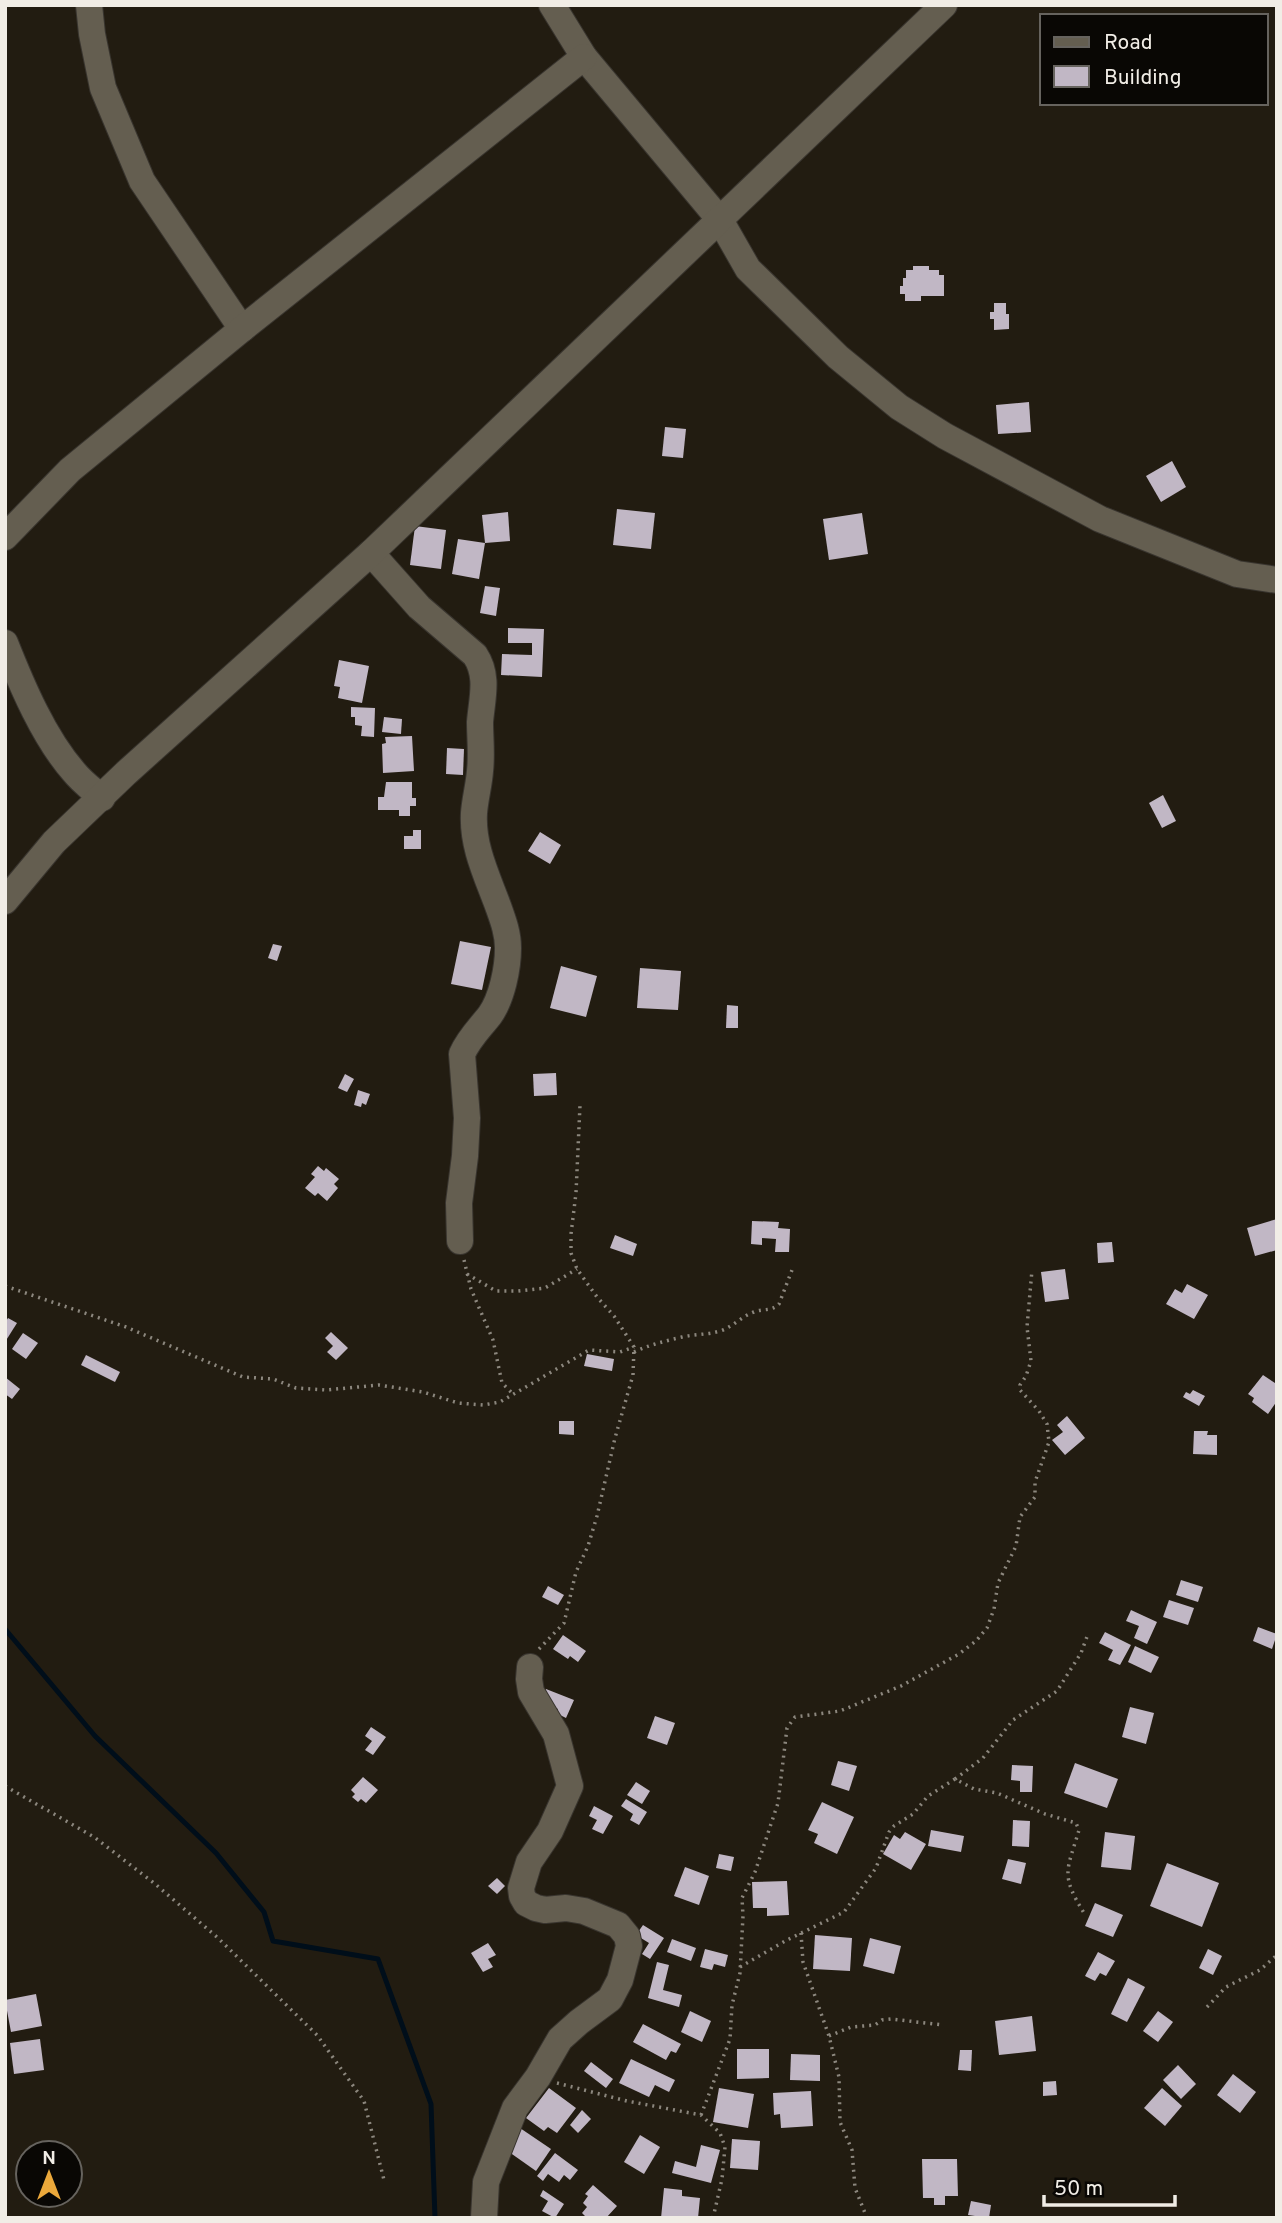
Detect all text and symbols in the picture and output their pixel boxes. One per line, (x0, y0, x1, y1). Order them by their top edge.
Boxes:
legend (1040, 14, 1268, 105)
text: Road (1104, 30, 1153, 57)
text: Building (1104, 65, 1182, 92)
north arrow (14, 2139, 84, 2209)
text: N (42, 2147, 56, 2171)
scale bar (1044, 2164, 1175, 2208)
text: 50 m (1054, 2176, 1103, 2203)

